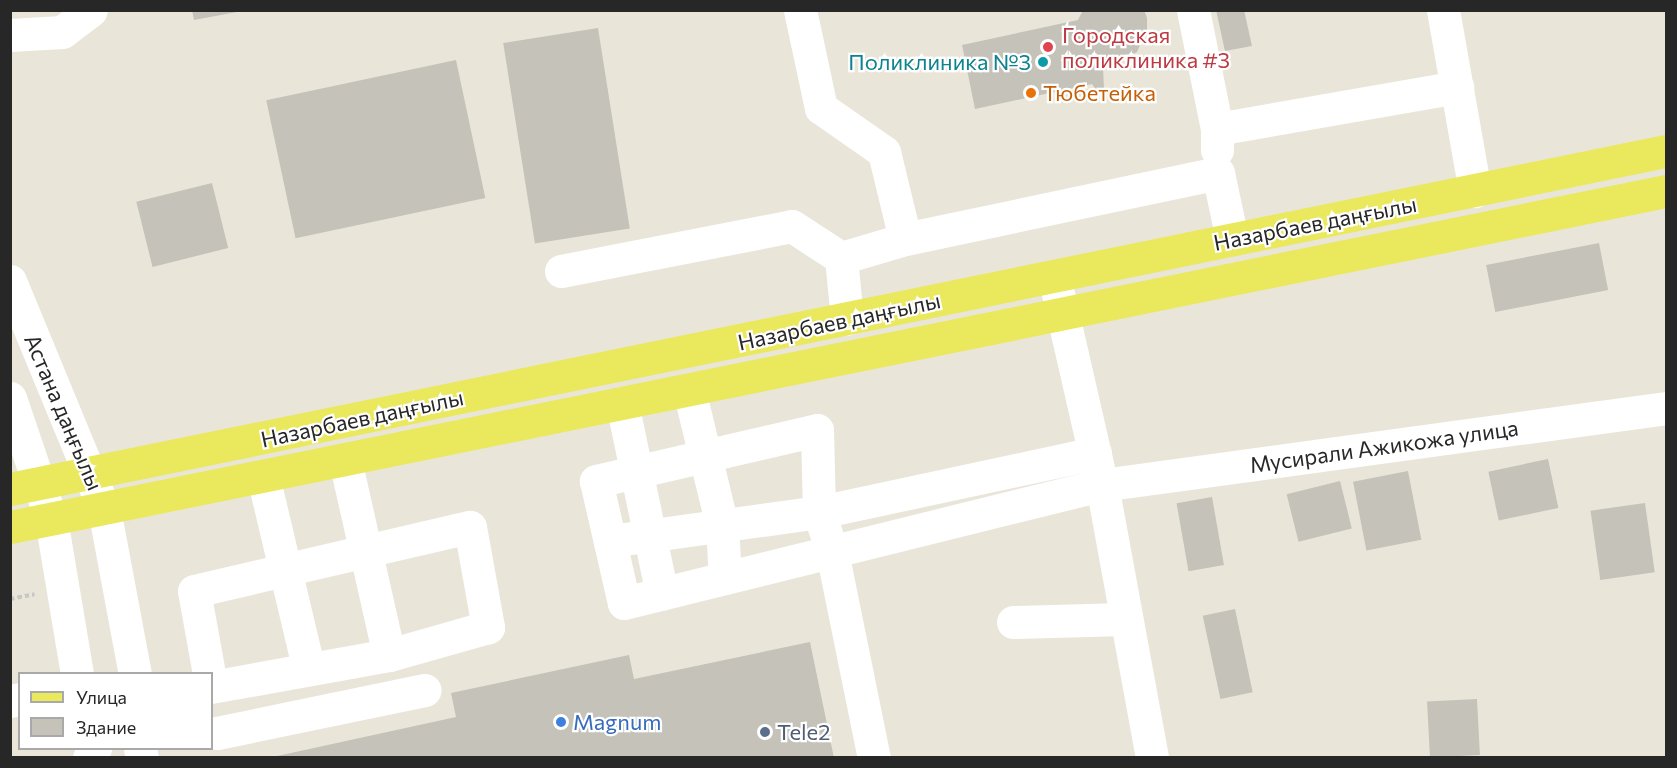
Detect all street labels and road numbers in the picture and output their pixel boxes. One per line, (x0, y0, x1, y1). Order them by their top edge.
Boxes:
street label: Назарбаев даңғылы (1211, 190, 1419, 256)
street label: Назарбаев даңғылы (735, 287, 943, 355)
street label: Астана даңғылы (19, 330, 109, 494)
street label: Назарбаев даңғылы (258, 384, 466, 452)
street label: Мусирали Ажикожа улица (1248, 414, 1520, 478)

